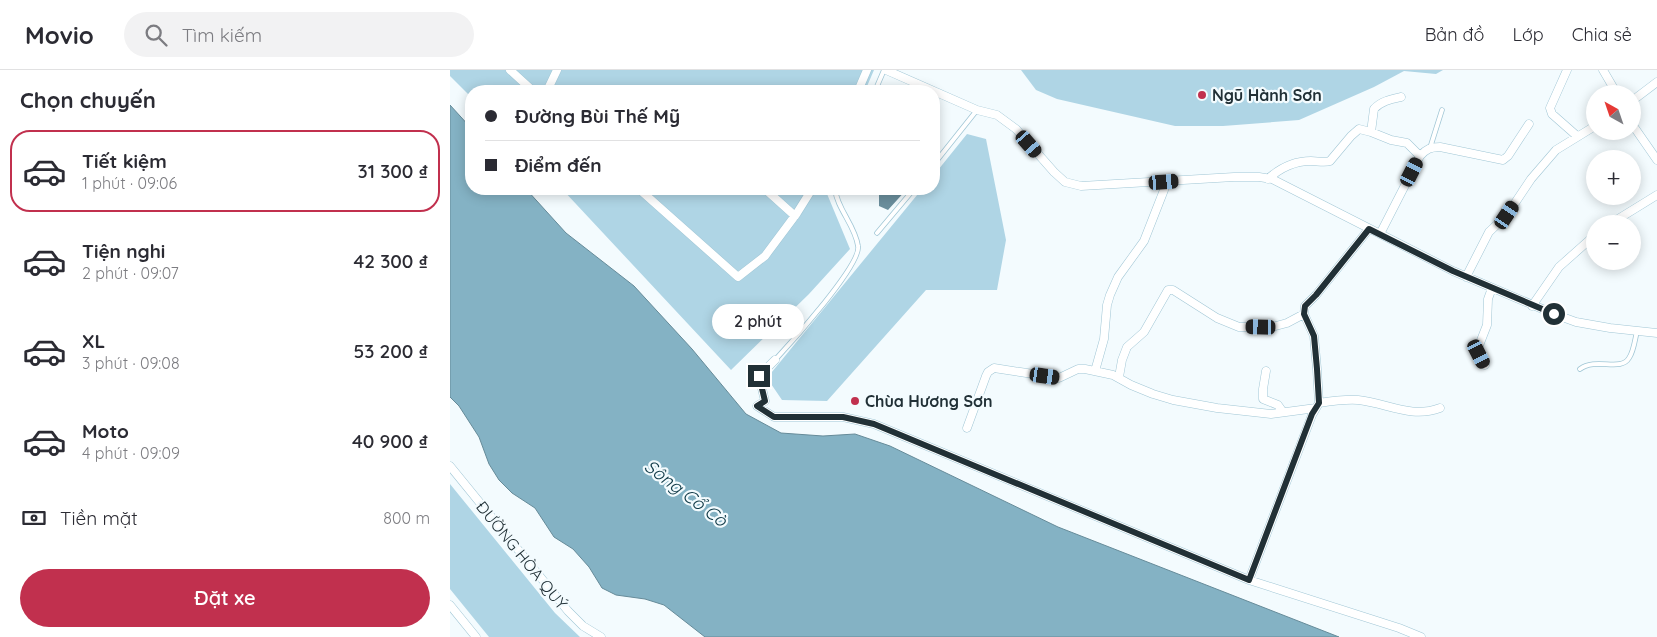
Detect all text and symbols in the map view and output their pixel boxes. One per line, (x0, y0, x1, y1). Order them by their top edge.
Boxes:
search box (124, 12, 474, 57)
text: Movio (25, 20, 94, 50)
icon: search (142, 21, 170, 49)
text: Tìm kiếm (182, 23, 262, 47)
text: Bản đồ (1425, 23, 1484, 46)
text: Lớp (1512, 23, 1544, 46)
text: Chia sẻ (1572, 23, 1632, 46)
place label: Ngũ Hành Sơn (1212, 85, 1322, 105)
north arrow (1586, 85, 1641, 140)
map controls (1586, 85, 1641, 270)
text: Chọn chuyến (20, 86, 156, 114)
marker: Ngũ Hành Sơn (1196, 89, 1208, 101)
text: Đường Bùi Thế Mỹ (515, 104, 680, 128)
car (1013, 128, 1044, 160)
icon: car (22, 149, 67, 194)
text: Tiết kiệm (82, 149, 167, 173)
button: + (1586, 150, 1641, 205)
text: Điểm đến (515, 153, 602, 177)
car (1398, 155, 1425, 189)
text: 31 300 ₫ (358, 159, 428, 183)
text: 1 phút · 09:06 (82, 173, 177, 193)
car (1148, 173, 1179, 191)
car (1492, 198, 1521, 232)
button: − (1586, 215, 1641, 270)
icon: car (22, 239, 67, 284)
text: Tiện nghi (82, 239, 165, 263)
text: 42 300 ₫ (353, 249, 428, 273)
text: 2 phút · 09:07 (82, 263, 179, 283)
route start (1543, 303, 1565, 325)
callout: 2 phút (713, 304, 805, 338)
text: 2 phút (734, 311, 782, 331)
car (1245, 319, 1276, 335)
icon: car (22, 329, 67, 374)
text: XL (82, 329, 105, 353)
car (1465, 337, 1492, 371)
text: 53 200 ₫ (353, 339, 428, 363)
text: 3 phút · 09:08 (82, 353, 180, 373)
route end (748, 365, 770, 387)
car (1029, 366, 1060, 386)
place label: Chùa Hương Sơn (865, 391, 993, 411)
marker: Chùa Hương Sơn (849, 395, 861, 407)
icon: car (22, 419, 67, 464)
text: Moto (82, 419, 129, 443)
text: 40 900 ₫ (352, 429, 428, 453)
text: 4 phút · 09:09 (82, 443, 180, 463)
water label: Sông Cổ Cò (640, 454, 733, 532)
street label: ĐƯỜNG HÒA QUÝ (472, 497, 572, 613)
icon: cash (20, 504, 48, 532)
text: Tiền mặt (60, 506, 138, 530)
text: 800 m (383, 508, 430, 528)
button: Đặt xe (20, 569, 430, 627)

